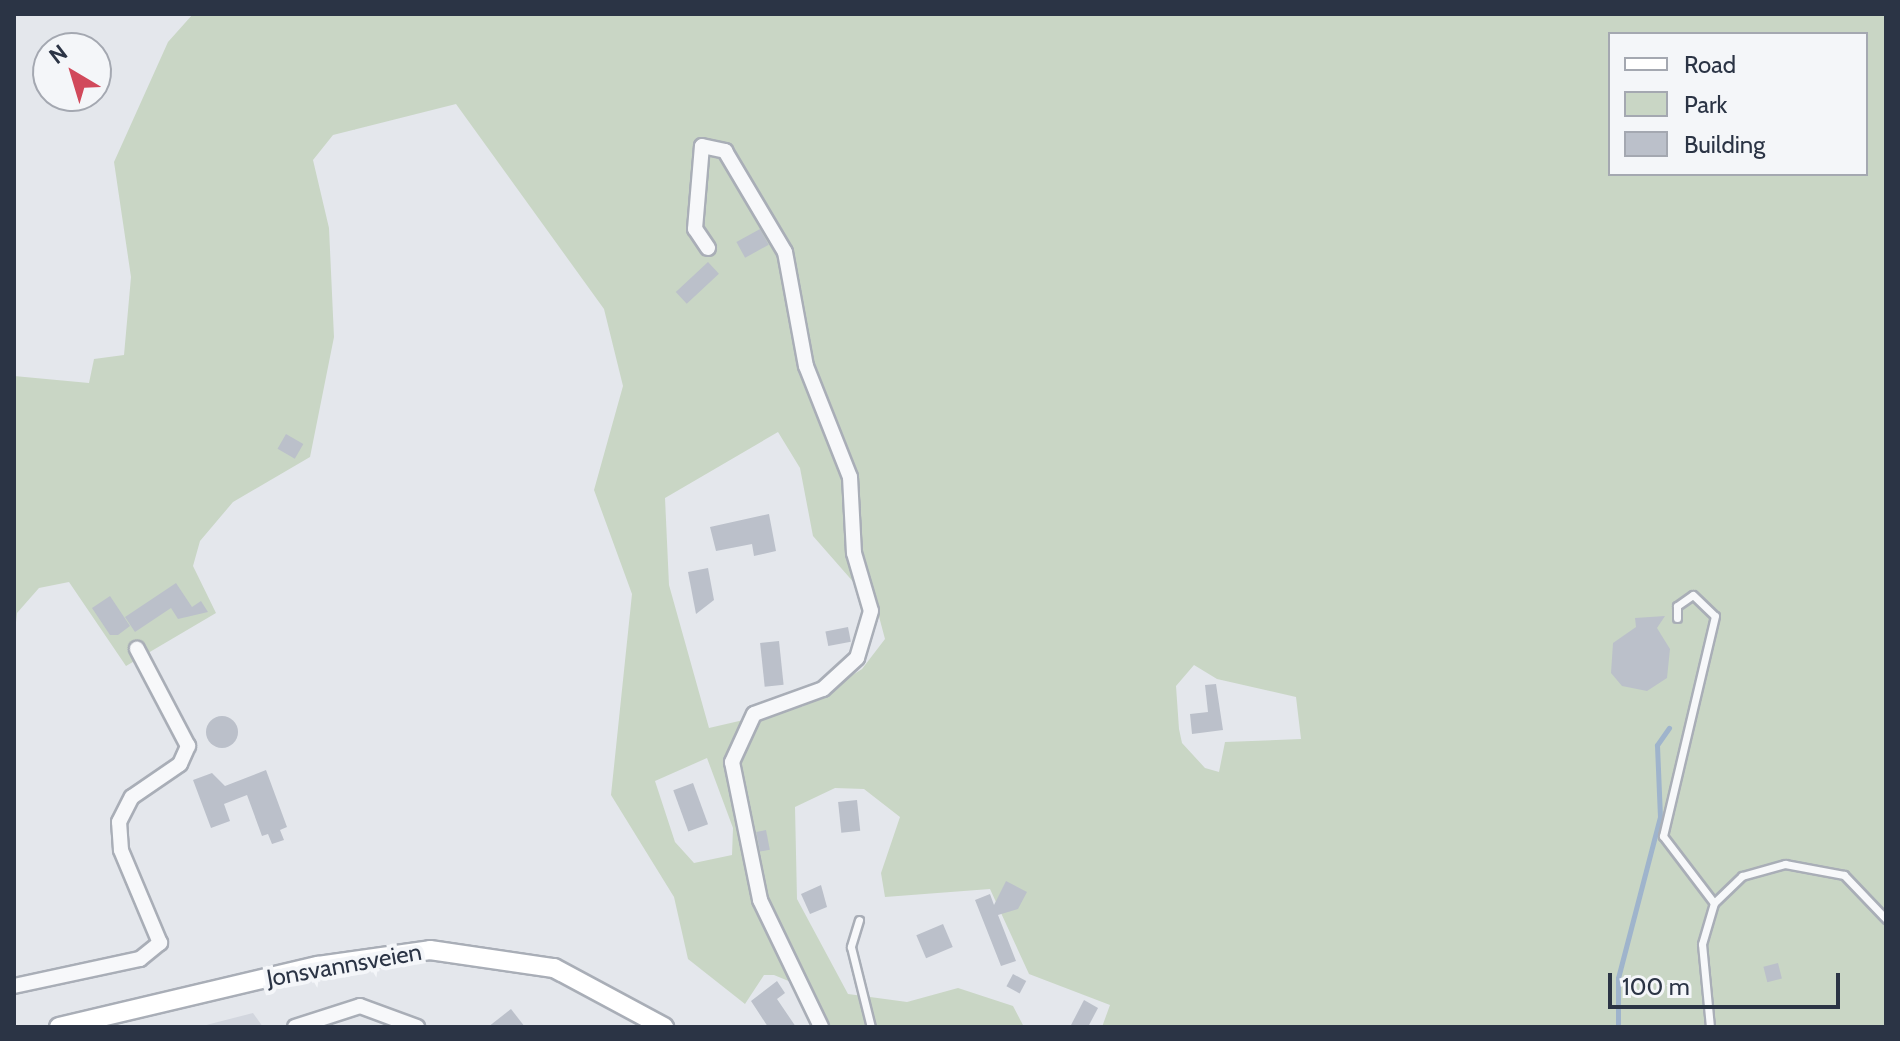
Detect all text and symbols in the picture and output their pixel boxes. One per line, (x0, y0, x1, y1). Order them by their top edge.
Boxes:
north arrow (32, 32, 112, 112)
legend (1608, 32, 1868, 176)
text: N (44, 39, 73, 70)
text: Road (1684, 50, 1736, 79)
text: Park (1684, 90, 1727, 119)
text: Building (1684, 130, 1765, 159)
street label: Jonsvannsveien (264, 937, 424, 993)
scale bar (1612, 957, 1844, 1007)
text: 100 m (1622, 972, 1690, 1001)

